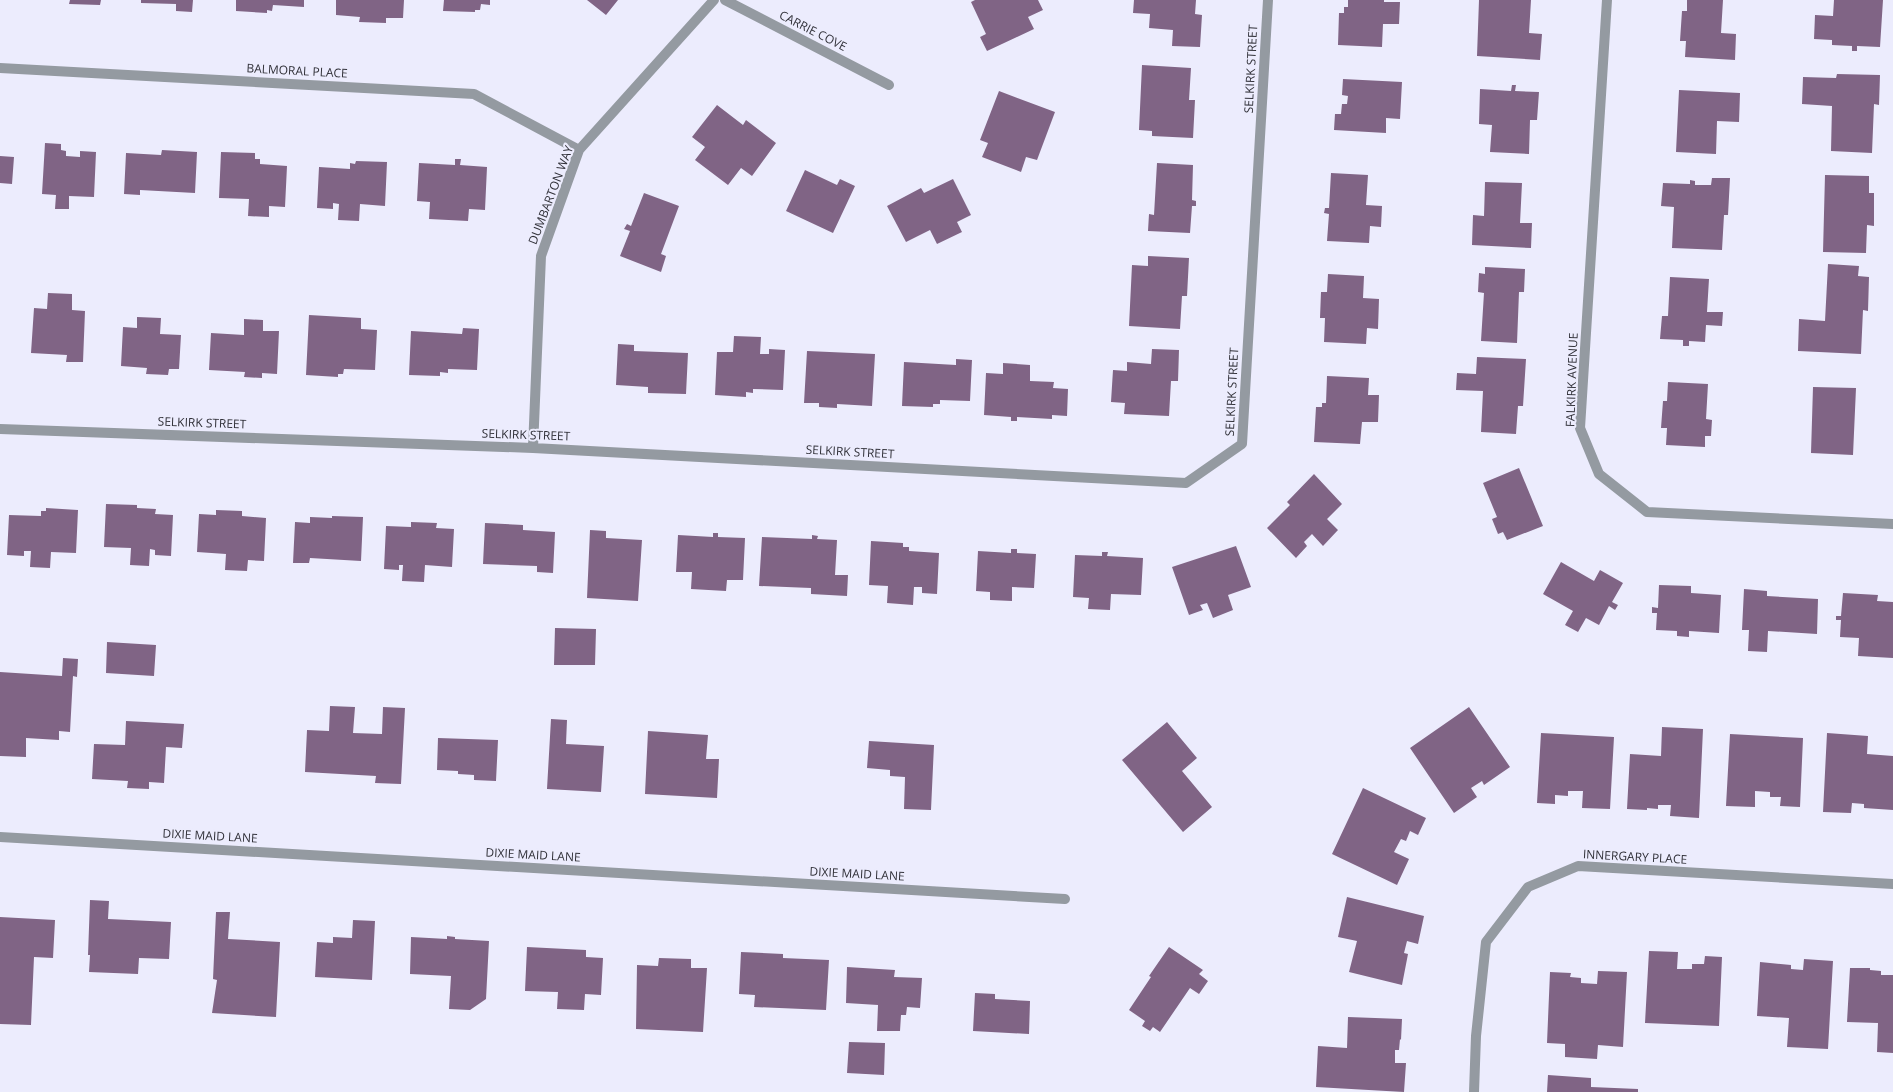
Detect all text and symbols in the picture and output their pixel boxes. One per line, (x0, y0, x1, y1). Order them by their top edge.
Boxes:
street label: CARRIE COVE (776, 6, 850, 55)
street label: SELKIRK STREET (1240, 24, 1261, 114)
street label: BALMORAL PLACE (246, 59, 348, 82)
street label: DUMBARTON WAY (524, 143, 577, 247)
street label: FALKIRK AVENUE (1561, 332, 1582, 427)
street label: SELKIRK STREET (1221, 347, 1242, 437)
street label: SELKIRK STREET (157, 412, 247, 433)
street label: SELKIRK STREET (481, 424, 571, 445)
street label: SELKIRK STREET (805, 441, 895, 462)
street label: DIXIE MAID LANE (162, 825, 258, 846)
street label: DIXIE MAID LANE (485, 844, 581, 865)
street label: INNERGARY PLACE (1582, 845, 1688, 868)
street label: DIXIE MAID LANE (809, 863, 905, 884)

